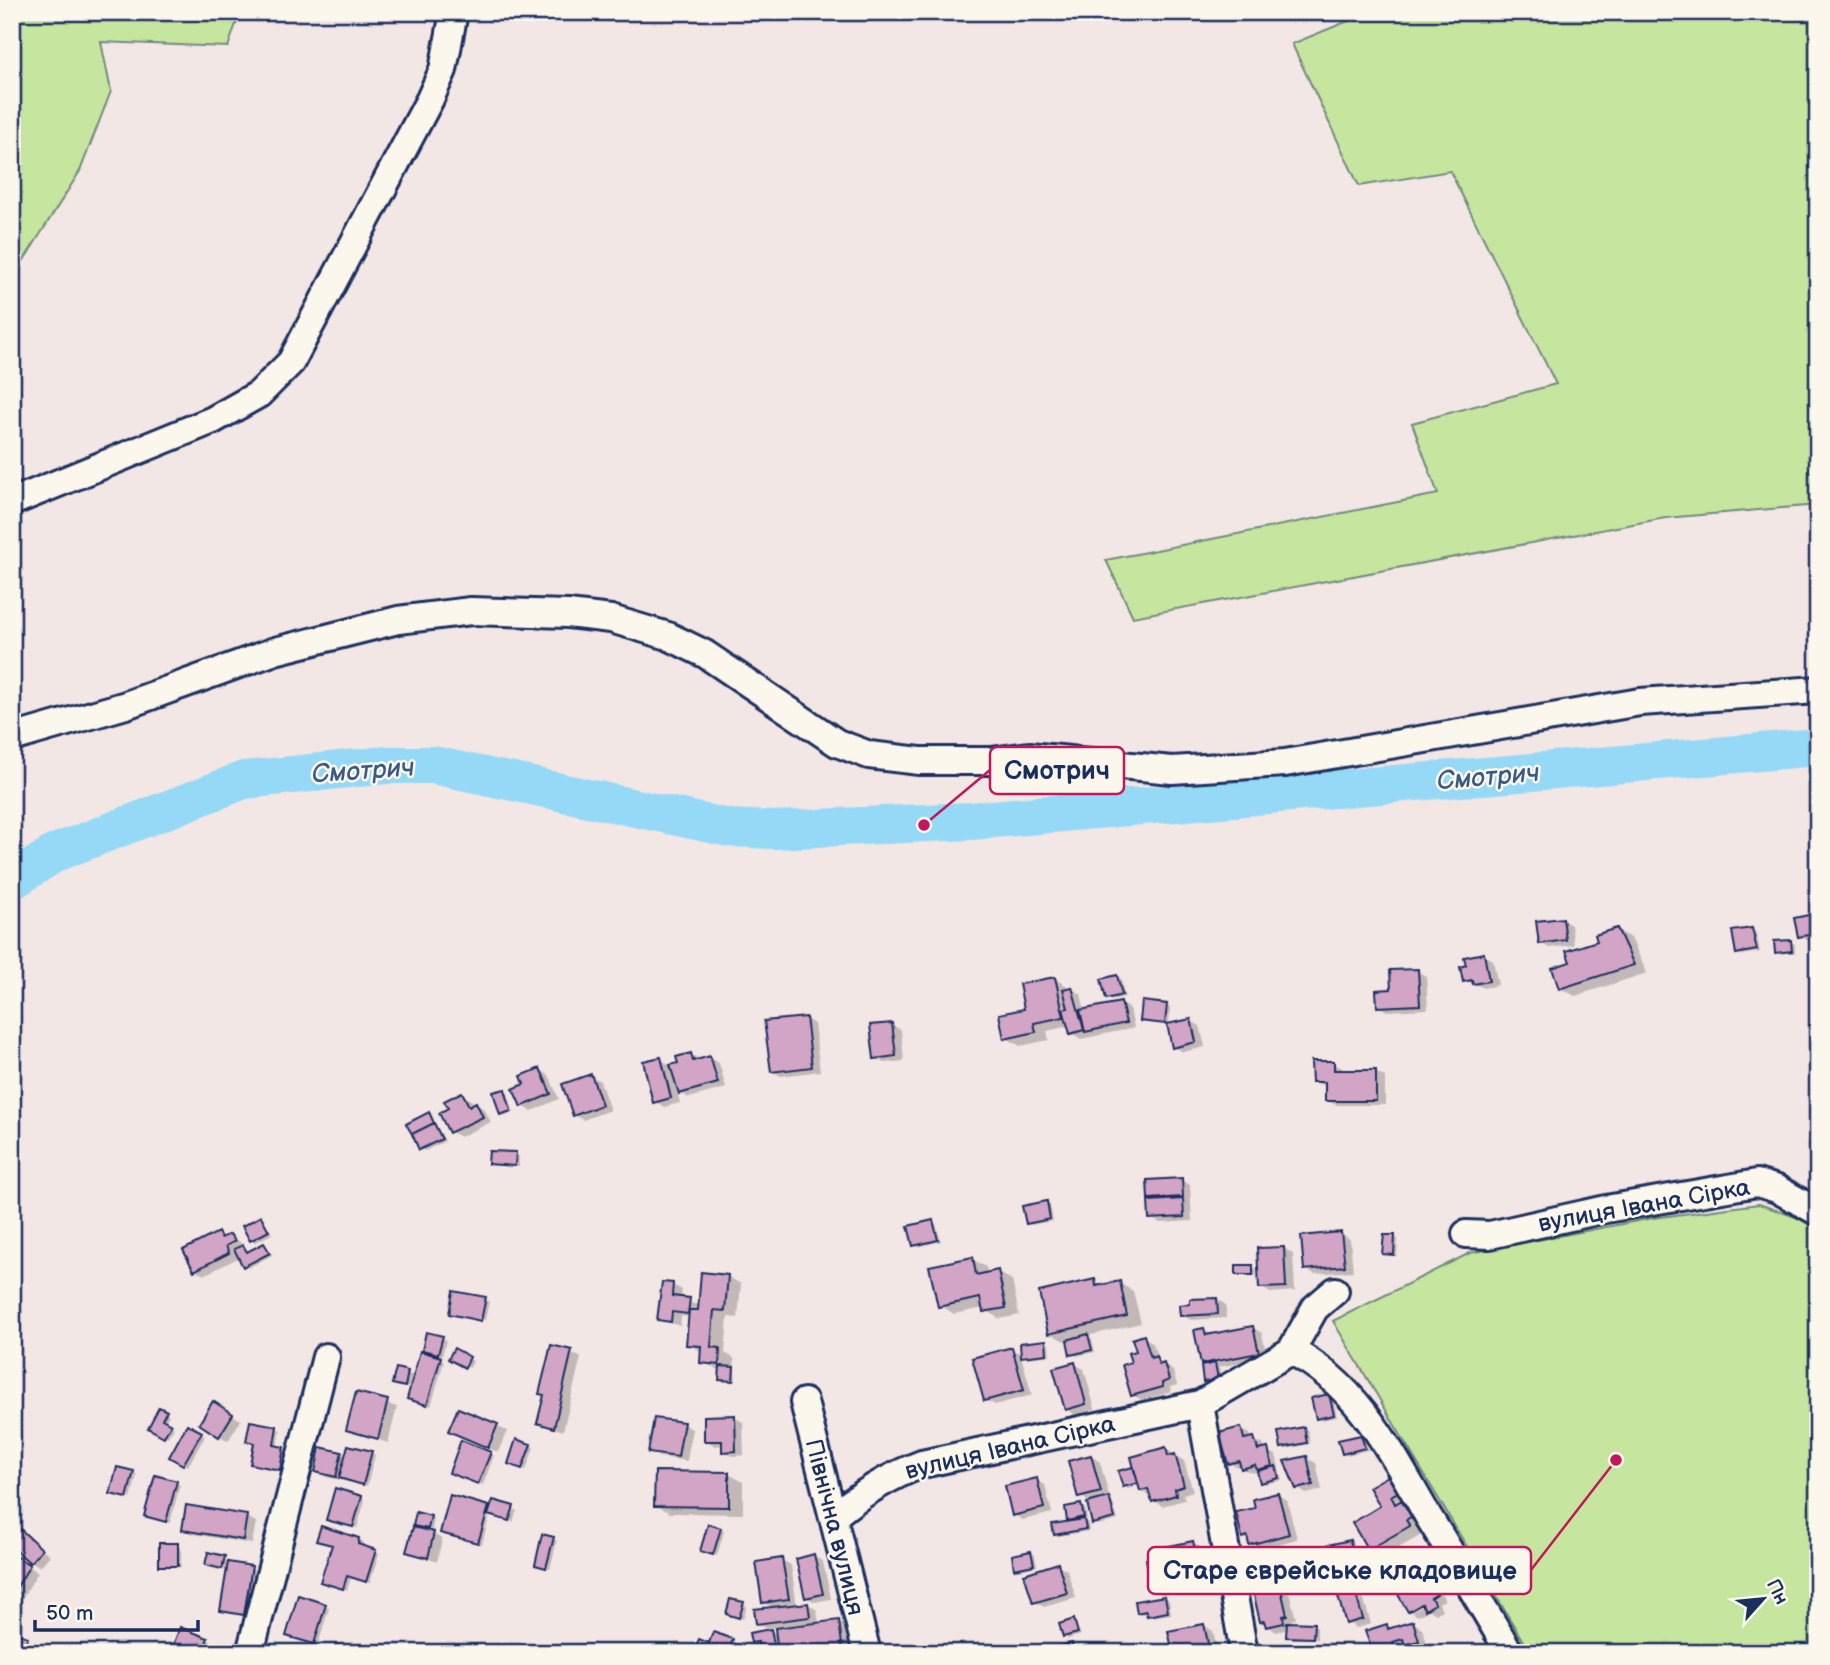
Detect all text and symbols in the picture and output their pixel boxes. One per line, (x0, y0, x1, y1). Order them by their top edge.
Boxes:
callout: Смотрич (990, 747, 1124, 794)
water label: Смотрич (311, 752, 416, 791)
text: Смотрич (1004, 756, 1110, 787)
water label: Смотрич (1435, 758, 1541, 797)
street label: вулиця Івана Сірка (1536, 1173, 1752, 1238)
street label: вулиця Івана Сірка (902, 1409, 1118, 1486)
street label: Північна вулиця (799, 1436, 870, 1618)
callout: Старе єврейське кладовище (1148, 1547, 1531, 1594)
text: Старе єврейське кладовище (1163, 1556, 1517, 1587)
north arrow (1728, 1564, 1798, 1634)
text: Пн (1761, 1575, 1793, 1608)
scale bar (35, 1588, 198, 1632)
text: 50 m (46, 1601, 93, 1626)

